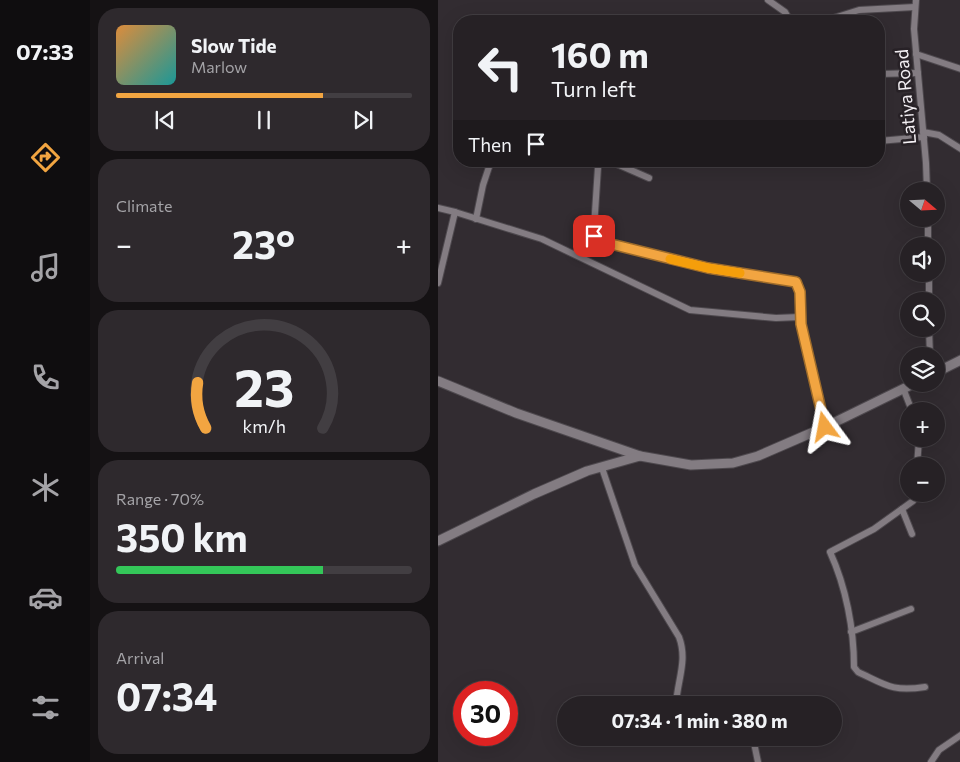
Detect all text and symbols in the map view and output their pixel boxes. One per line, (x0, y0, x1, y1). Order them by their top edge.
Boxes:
text: 160 m (551, 32, 649, 75)
text: Slow Tide (191, 34, 277, 57)
icon: left (468, 35, 533, 100)
text: 07:33 (16, 38, 74, 65)
street label: Latiya Road (890, 48, 920, 146)
text: Marlow (191, 57, 247, 76)
text: Turn left (551, 75, 636, 102)
icon: previous (151, 106, 179, 134)
icon: pause (250, 106, 278, 134)
icon: next (349, 106, 377, 134)
icon: arrive (522, 130, 550, 158)
text: Then (468, 133, 512, 156)
icon: directions (28, 140, 63, 175)
north arrow (900, 182, 946, 228)
map controls (900, 182, 945, 502)
text: Climate (116, 196, 172, 215)
pin (573, 215, 615, 257)
text: 23° (232, 220, 295, 267)
icon: arrive (580, 222, 608, 250)
text: − (116, 227, 132, 261)
text: + (396, 227, 412, 261)
button: sound (900, 237, 945, 282)
icon: music (28, 250, 63, 285)
button: search (900, 292, 945, 337)
button: layers (900, 347, 945, 392)
text: 23 (234, 354, 294, 418)
icon: phone (28, 360, 63, 395)
position arrow (798, 400, 850, 452)
button: + (900, 402, 945, 447)
text: km/h (242, 415, 286, 437)
button: − (900, 457, 945, 502)
icon: climate (28, 470, 63, 505)
text: Range · 70% (116, 489, 204, 508)
text: 350 km (116, 513, 248, 560)
icon: car (28, 580, 63, 615)
text: Arrival (116, 648, 164, 667)
text: 07:34 (116, 672, 217, 719)
speed limit sign: 30 (453, 681, 518, 746)
icon: filters (28, 690, 63, 725)
text: 07:34 · 1 min · 380 m (612, 709, 787, 732)

